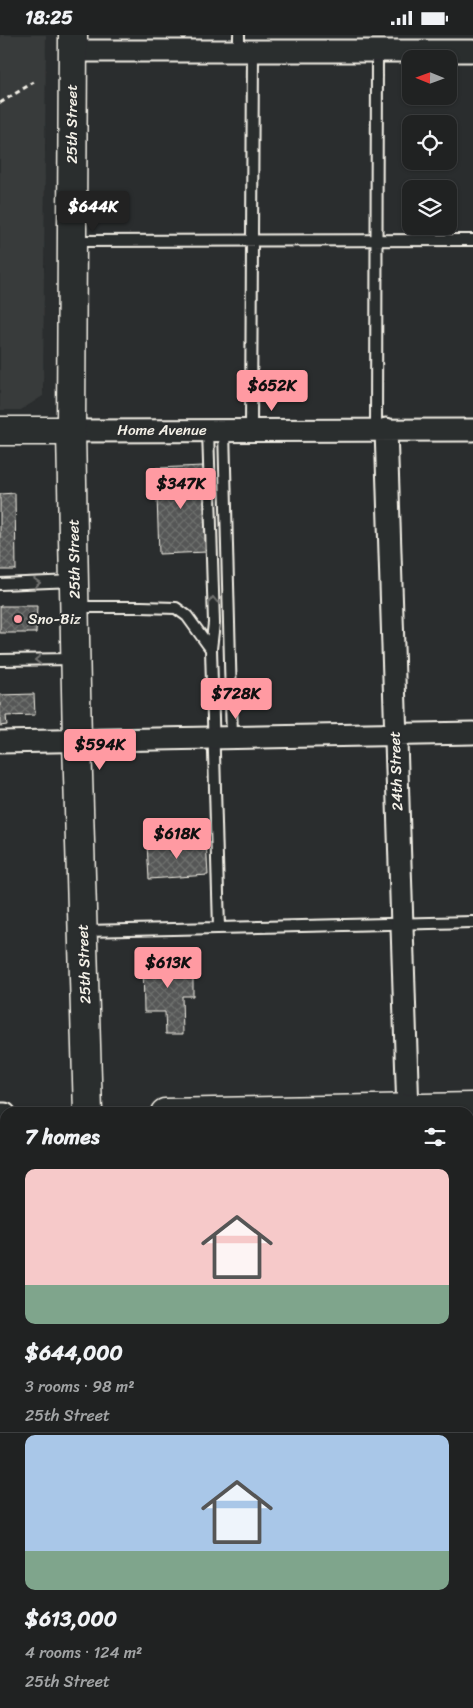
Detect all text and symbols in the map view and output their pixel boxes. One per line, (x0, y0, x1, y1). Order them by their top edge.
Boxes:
text: 18:25 (25, 1, 73, 34)
north arrow (402, 50, 458, 105)
map controls (402, 50, 457, 235)
street label: 25th Street (59, 84, 85, 164)
button: locate (402, 115, 457, 170)
button: layers (402, 180, 457, 235)
pin: $644K (58, 191, 128, 233)
text: $644K (68, 192, 118, 221)
pin: $652K (237, 369, 307, 412)
text: $652K (248, 371, 296, 400)
street label: Home Avenue (117, 417, 207, 443)
pin: $347K (146, 467, 216, 510)
text: $347K (157, 469, 205, 498)
street label: 25th Street (60, 518, 88, 599)
one-way arrow (33, 577, 41, 588)
one-way arrow (208, 596, 219, 604)
place label: Sno-Biz (28, 606, 82, 632)
marker: Sno-Biz (12, 613, 24, 625)
one-way arrow (34, 654, 42, 665)
pin: $728K (201, 677, 271, 720)
text: $728K (212, 679, 260, 708)
pin: $594K (65, 729, 135, 771)
text: $594K (75, 730, 125, 759)
street label: 24th Street (382, 730, 410, 811)
pin: $618K (142, 817, 212, 860)
text: $618K (154, 819, 200, 848)
street label: 25th Street (70, 923, 98, 1004)
pin: $613K (133, 947, 203, 989)
text: $613K (145, 948, 191, 977)
text: 7 homes (25, 1118, 100, 1156)
icon: filters (421, 1123, 449, 1151)
icon: home (192, 1202, 282, 1292)
text: $644,000 (25, 1334, 123, 1372)
text: 3 rooms · 98 m² (25, 1372, 134, 1401)
text: 25th Street (25, 1401, 110, 1430)
icon: home (192, 1467, 282, 1557)
text: $613,000 (25, 1600, 117, 1638)
text: 4 rooms · 124 m² (25, 1638, 142, 1667)
text: 25th Street (25, 1667, 110, 1696)

